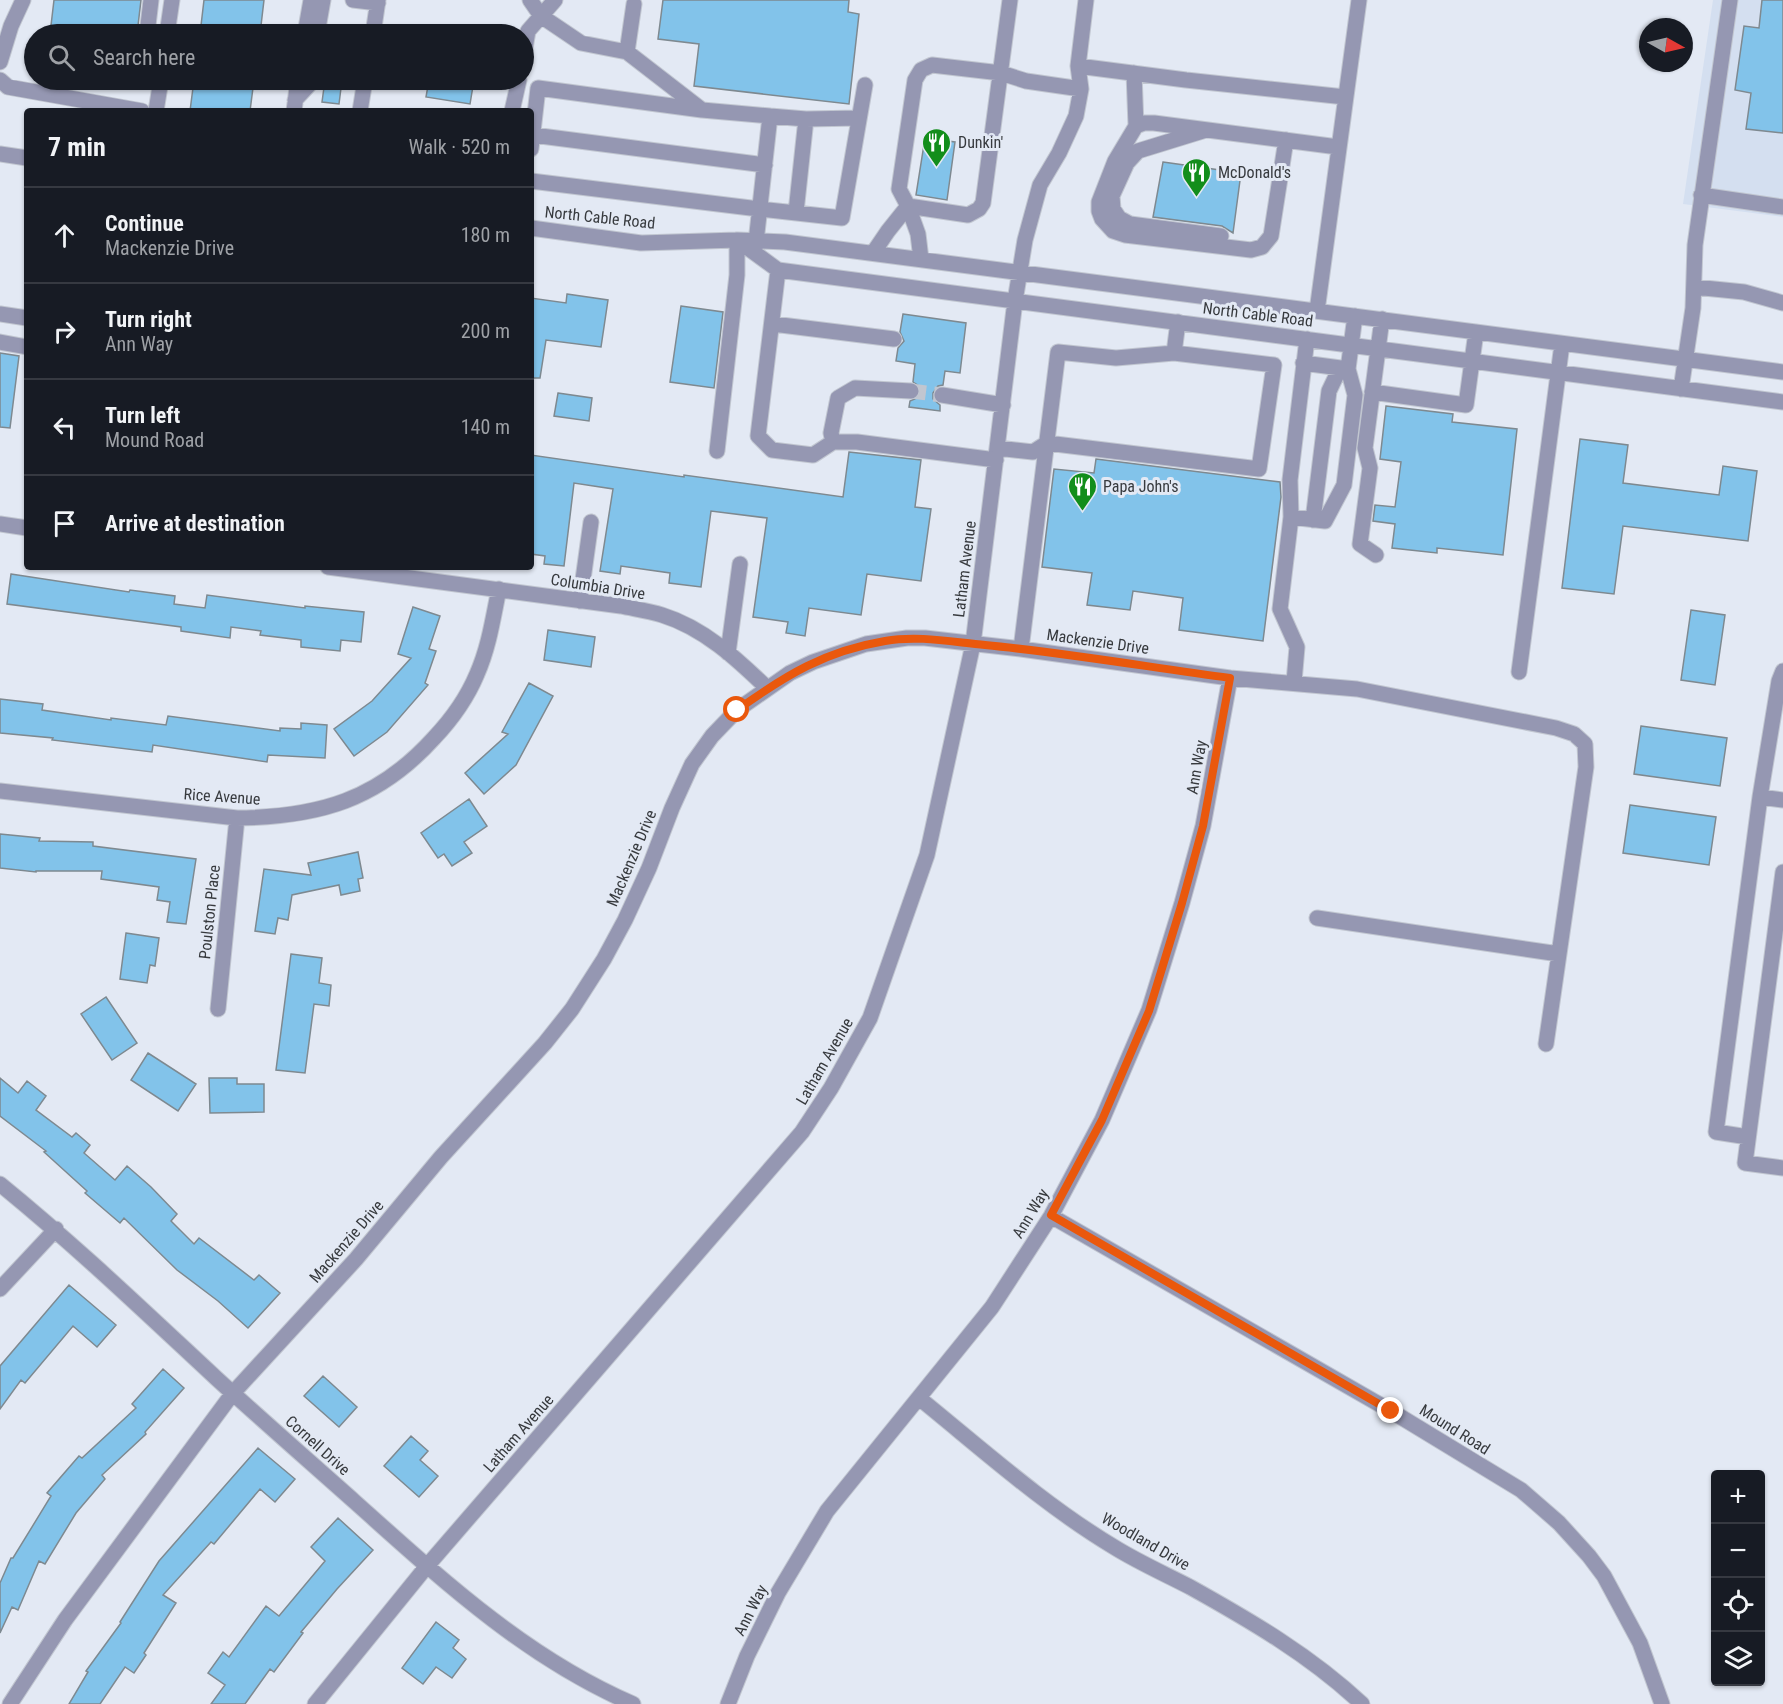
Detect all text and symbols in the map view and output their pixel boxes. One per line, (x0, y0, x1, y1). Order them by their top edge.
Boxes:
north arrow (1639, 18, 1693, 72)
search box (24, 24, 534, 90)
icon: search (45, 41, 78, 74)
text: Search here (93, 45, 195, 70)
restaurant icon: Dunkin' (921, 126, 953, 168)
text: 7 min (48, 132, 106, 162)
place label: Dunkin' (958, 133, 1003, 152)
text: Walk · 520 m (409, 135, 510, 159)
restaurant icon: McDonald's (1181, 156, 1213, 198)
place label: McDonald's (1218, 163, 1291, 182)
street label: North Cable Road (544, 202, 656, 233)
text: Continue (105, 211, 184, 236)
icon: ahead (48, 219, 81, 252)
text: 180 m (461, 223, 510, 247)
text: Mackenzie Drive (105, 236, 234, 260)
street label: North Cable Road (1202, 298, 1314, 331)
text: Turn right (105, 307, 192, 332)
icon: right (48, 315, 81, 348)
text: 200 m (461, 319, 510, 343)
text: Ann Way (105, 332, 173, 356)
text: Turn left (105, 403, 180, 428)
icon: left (48, 411, 81, 444)
text: 140 m (461, 415, 510, 439)
text: Mound Road (105, 428, 204, 452)
restaurant icon: Papa John's (1066, 470, 1098, 512)
place label: Papa John's (1103, 477, 1179, 496)
icon: arrive (48, 507, 81, 540)
text: Arrive at destination (105, 511, 285, 536)
street label: Latham Avenue (949, 520, 980, 618)
street label: Columbia Drive (549, 570, 647, 603)
street label: Mackenzie Drive (1045, 625, 1150, 658)
route start (723, 696, 749, 722)
street label: Ann Way (1182, 738, 1211, 796)
street label: Rice Avenue (183, 784, 261, 809)
street label: Mackenzie Drive (603, 807, 660, 909)
street label: Poulston Place (195, 864, 224, 960)
street label: Latham Avenue (792, 1014, 857, 1108)
street label: Ann Way (1008, 1185, 1053, 1242)
street label: Mackenzie Drive (305, 1196, 387, 1287)
street label: Latham Avenue (479, 1390, 557, 1476)
route end (1377, 1397, 1403, 1423)
street label: Mound Road (1416, 1400, 1493, 1459)
street label: Cornell Drive (282, 1411, 354, 1479)
map controls (1711, 1470, 1765, 1686)
button: + (1711, 1470, 1765, 1524)
street label: Woodland Drive (1098, 1509, 1193, 1574)
button: − (1711, 1524, 1765, 1578)
button: locate (1711, 1578, 1765, 1632)
street label: Ann Way (730, 1581, 771, 1639)
button: layers (1711, 1632, 1765, 1686)

